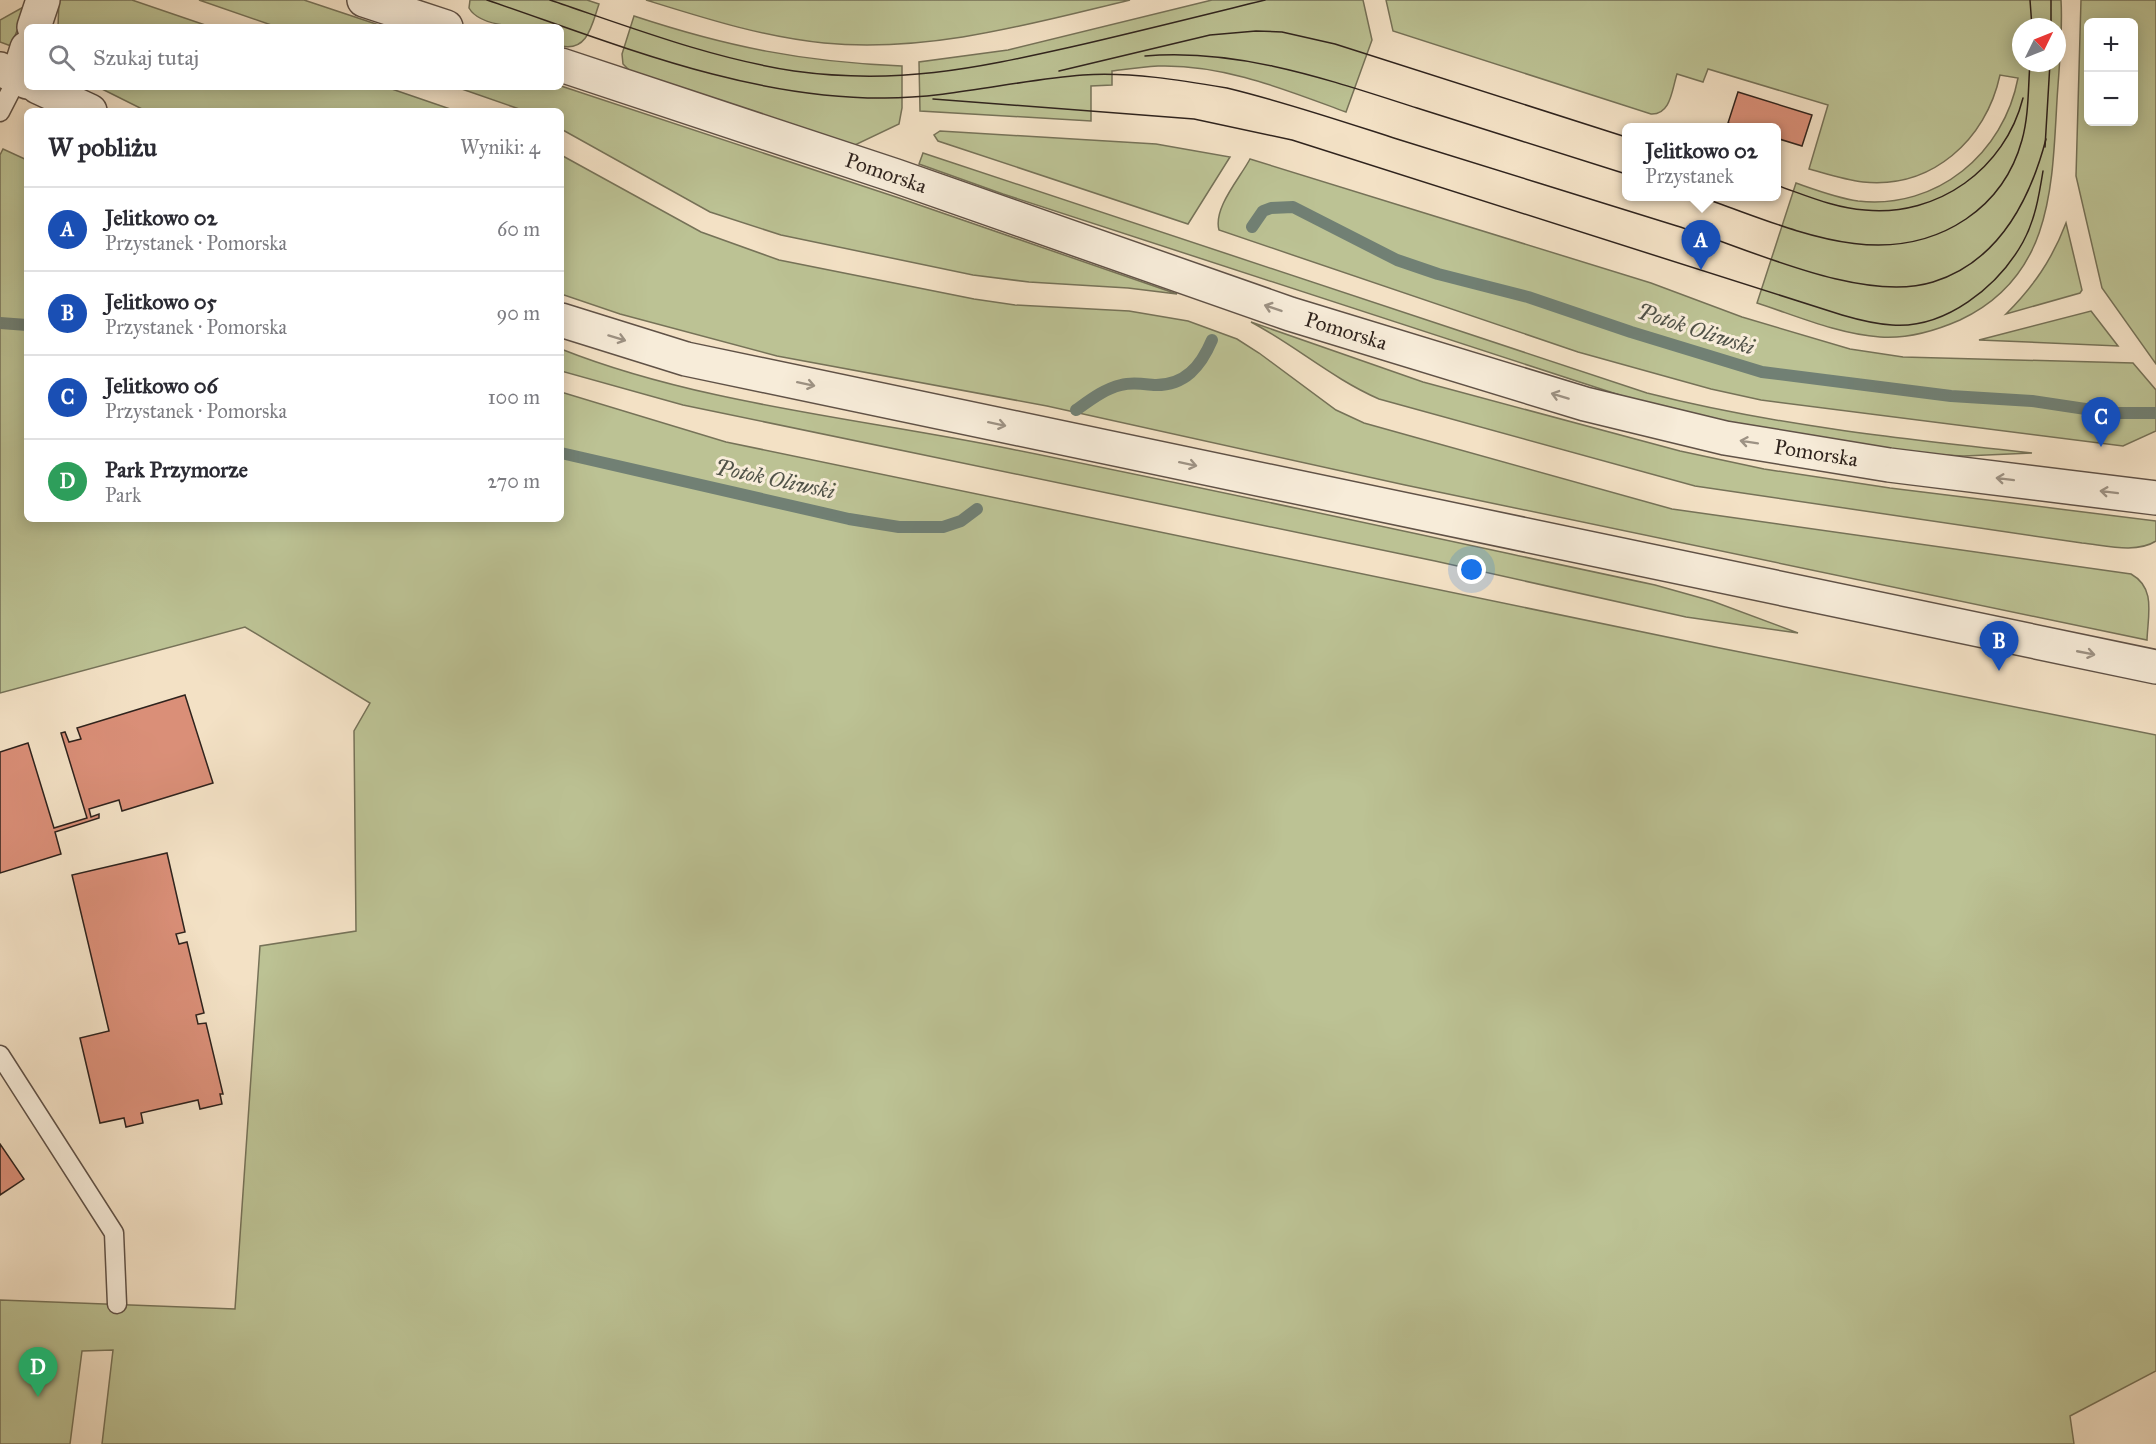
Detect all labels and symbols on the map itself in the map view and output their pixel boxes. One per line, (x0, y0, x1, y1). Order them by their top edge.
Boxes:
north arrow (2012, 18, 2066, 72)
street label: Pomorska (842, 147, 930, 199)
pin: A (1682, 220, 1720, 270)
water label: Potok Oliwski (1634, 297, 1759, 361)
one-way arrow (1264, 302, 1283, 313)
street label: Pomorska (1302, 306, 1390, 356)
one-way arrow (607, 333, 626, 344)
one-way arrow (796, 379, 815, 391)
one-way arrow (1551, 390, 1570, 401)
pin: C (2082, 398, 2120, 447)
one-way arrow (987, 419, 1006, 431)
street label: Pomorska (1772, 434, 1860, 472)
one-way arrow (1740, 437, 1760, 448)
water label: Potok Oliwski (713, 453, 838, 505)
one-way arrow (1177, 459, 1197, 470)
one-way arrow (1995, 473, 2015, 484)
one-way arrow (2100, 486, 2120, 497)
your location (1457, 555, 1486, 584)
pin: B (1980, 622, 2018, 671)
one-way arrow (2076, 648, 2096, 659)
pin: D (18, 1348, 57, 1397)

